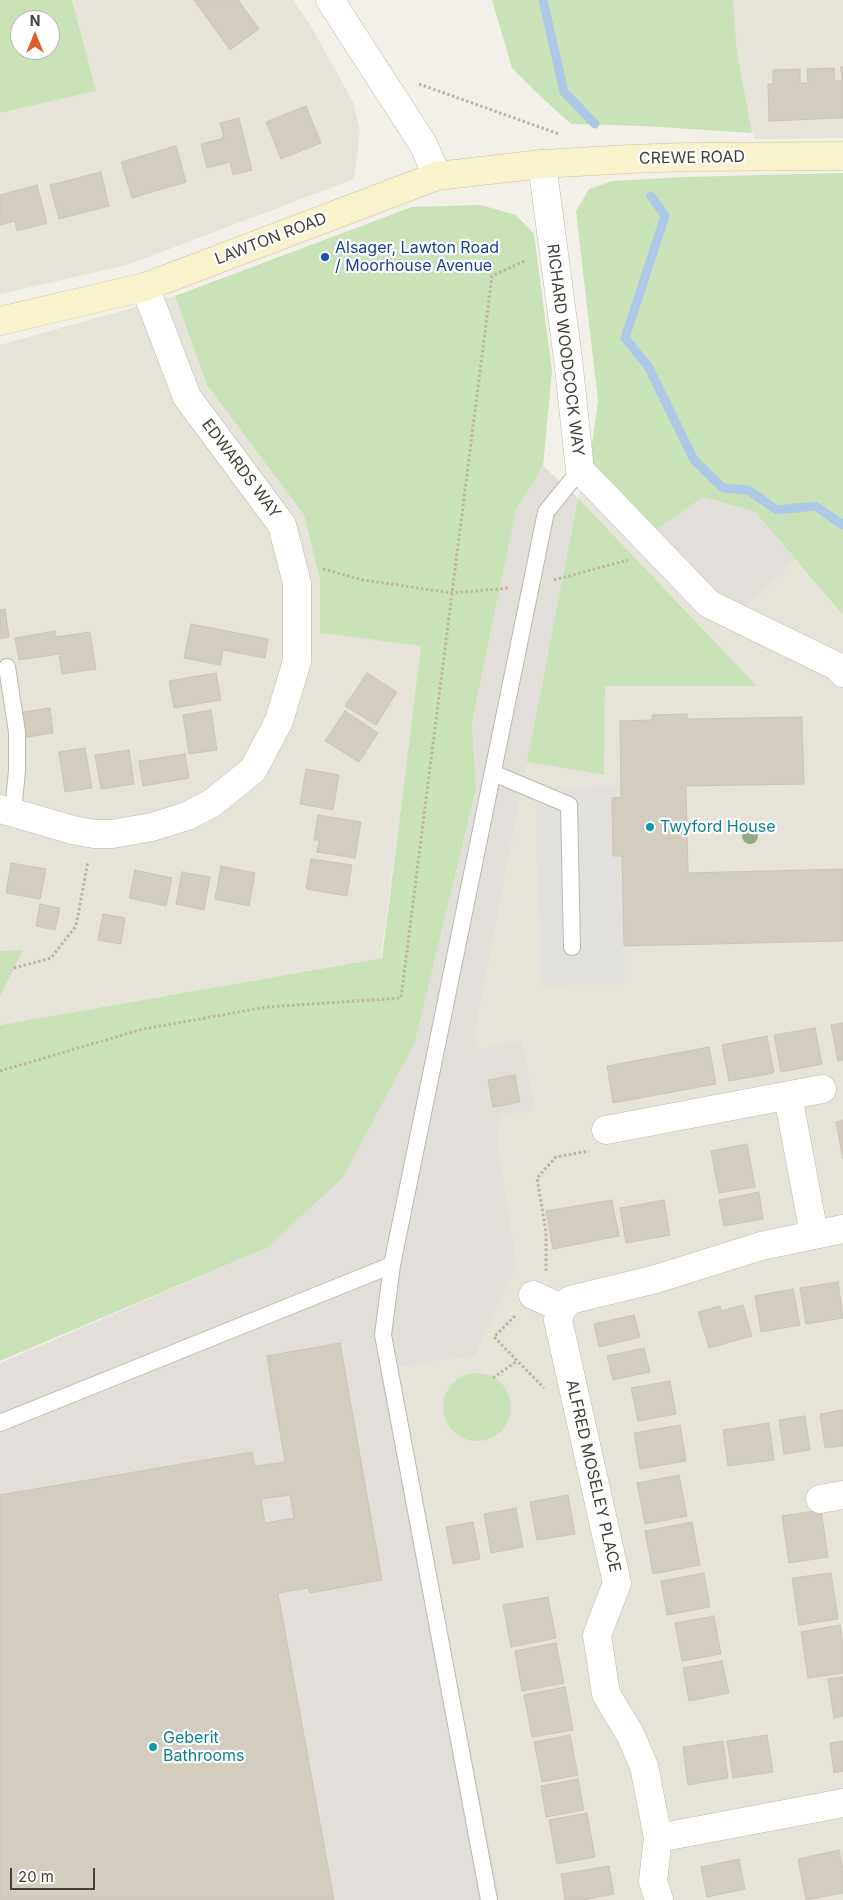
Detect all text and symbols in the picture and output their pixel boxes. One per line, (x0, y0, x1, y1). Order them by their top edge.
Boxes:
north arrow (10, 10, 60, 60)
text: N (30, 12, 40, 29)
street label: CREWE ROAD (639, 147, 745, 169)
street label: LAWTON ROAD (212, 209, 330, 269)
place label: Alsager, Lawton Road / Moorhouse Avenue (335, 238, 499, 276)
street label: RICHARD WOODCOCK WAY (542, 243, 588, 457)
marker: Alsager, Lawton Road / Moorhouse Avenue (319, 251, 331, 263)
street label: EDWARDS WAY (197, 416, 285, 522)
place label: Twyford House (660, 817, 775, 837)
marker: Twyford House (644, 821, 656, 833)
street label: ALFRED MOSELEY PLACE (561, 1378, 625, 1574)
place label: Geberit Bathrooms (163, 1728, 245, 1766)
marker: Geberit Bathrooms (147, 1741, 159, 1753)
scale bar (12, 1858, 98, 1890)
text: 20 m (18, 1867, 54, 1886)

